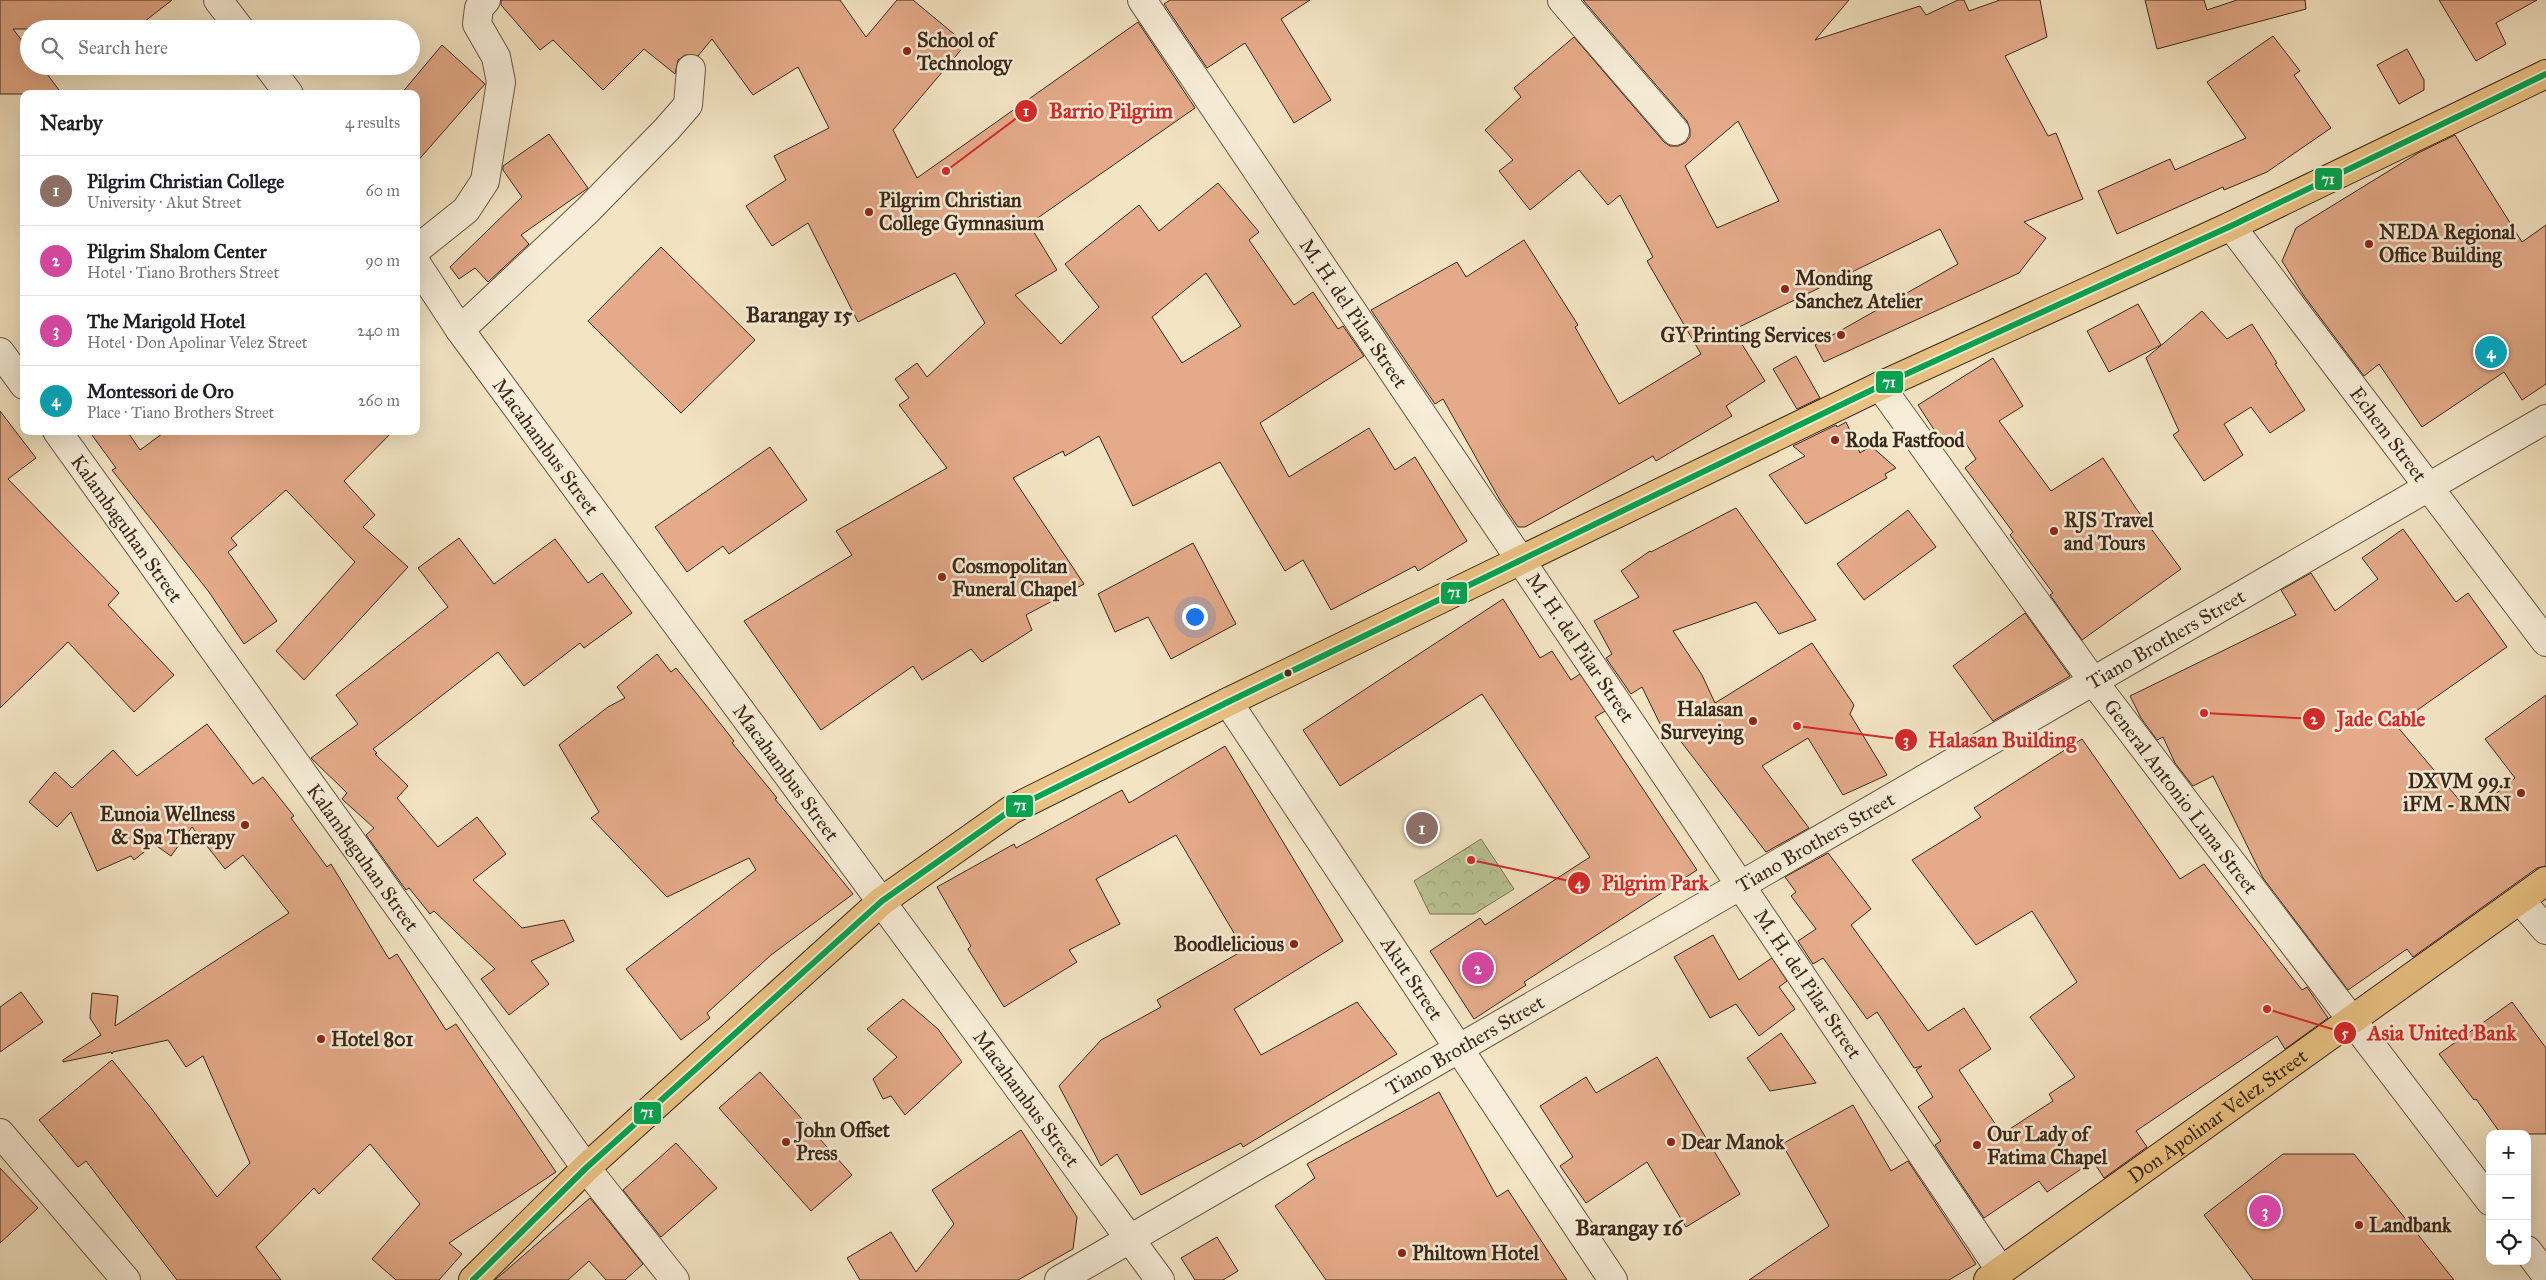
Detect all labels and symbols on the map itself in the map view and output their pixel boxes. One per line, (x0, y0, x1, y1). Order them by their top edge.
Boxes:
place label: School of Technology (916, 28, 1014, 76)
marker: School of Technology (901, 45, 913, 57)
callout: Barrio Pilgrim (1014, 93, 1182, 129)
text: Barrio Pilgrim (1049, 98, 1173, 124)
text: 1 (1023, 102, 1029, 120)
line badge: 71 (2314, 167, 2343, 191)
text: 71 (2321, 171, 2335, 188)
place label: Pilgrim Christian College Gymnasium (879, 188, 1044, 236)
marker: Pilgrim Christian College Gymnasium (863, 206, 875, 218)
place label: NEDA Regional Office Building (2379, 220, 2516, 268)
street label: M. H. del Pilar Street (1295, 234, 1413, 392)
marker: NEDA Regional Office Building (2363, 238, 2375, 250)
place label: Monding Sanchez Atelier (1795, 266, 1923, 313)
marker: Monding Sanchez Atelier (1779, 283, 1791, 295)
district label: Barangay 15 (746, 301, 853, 328)
place label: GY Printing Services (1661, 323, 1832, 348)
marker: GY Printing Services (1835, 329, 1847, 341)
pin: 4 (2475, 333, 2507, 371)
line badge: 71 (1875, 370, 1904, 394)
street label: Macahambus Street (488, 374, 604, 520)
text: 71 (1882, 374, 1896, 391)
street label: Echem Street (2345, 382, 2432, 486)
place label: Roda Fastfood (1845, 428, 1965, 452)
marker: Roda Fastfood (1829, 434, 1841, 446)
street label: Kalambaguhan Street (66, 450, 188, 607)
place label: RJS Travel and Tours (2064, 508, 2154, 555)
marker: RJS Travel and Tours (2048, 525, 2060, 537)
place label: Cosmopolitan Funeral Chapel (952, 554, 1078, 602)
street label: M. H. del Pilar Street (1521, 568, 1640, 727)
marker: Cosmopolitan Funeral Chapel (936, 571, 948, 583)
line badge: 71 (1440, 581, 1468, 605)
text: 71 (1447, 584, 1461, 601)
street label: Tiano Brothers Street (2082, 584, 2249, 694)
your location (1182, 604, 1208, 630)
unlabelled marker (1283, 668, 1293, 678)
street label: General Antonio Luna Street (2099, 694, 2263, 899)
place label: Halasan Surveying (1661, 697, 1744, 745)
street label: Macahambus Street (728, 700, 844, 846)
callout: Jade Cable (2301, 701, 2435, 737)
text: Jade Cable (2334, 706, 2425, 733)
text: 2 (2310, 710, 2318, 728)
marker: Halasan Surveying (1747, 715, 1759, 727)
callout: Halasan Building (1893, 722, 2086, 758)
text: Halasan Building (1928, 727, 2077, 753)
text: 3 (1903, 731, 1909, 750)
place label: DXVM 99.1 iFM - RMN (2403, 769, 2511, 816)
street label: Kalambaguhan Street (302, 779, 424, 936)
street label: Tiano Brothers Street (1732, 787, 1899, 897)
marker: DXVM 99.1 iFM - RMN (2515, 787, 2527, 799)
line badge: 71 (1005, 794, 1034, 818)
text: 71 (1013, 797, 1027, 814)
place label: Eunoia Wellness & Spa Therapy (100, 802, 237, 850)
pin: 1 (1406, 809, 1438, 847)
marker: Eunoia Wellness & Spa Therapy (239, 819, 251, 831)
callout: Pilgrim Park (1567, 865, 1719, 901)
text: Pilgrim Park (1601, 870, 1710, 896)
text: 4 (1575, 874, 1584, 893)
street label: M. H. del Pilar Street (1749, 904, 1867, 1063)
street label: Akut Street (1375, 931, 1448, 1024)
place label: Boodlelicious (1174, 932, 1285, 956)
marker: Boodlelicious (1288, 938, 1300, 950)
pin: 2 (1462, 949, 1494, 987)
street label: Tiano Brothers Street (1381, 990, 1548, 1100)
callout: Asia United Bank (2332, 1015, 2526, 1051)
text: Asia United Bank (2365, 1020, 2518, 1046)
text: 5 (2342, 1024, 2349, 1042)
street label: Macahambus Street (968, 1026, 1085, 1172)
place label: Hotel 801 (331, 1027, 414, 1051)
marker: Hotel 801 (315, 1033, 327, 1045)
street label: Don Apolinar Velez Street (2123, 1044, 2312, 1188)
line badge: 71 (633, 1101, 662, 1125)
text: 71 (640, 1104, 654, 1121)
place label: John Offset Press (793, 1118, 891, 1165)
place label: Our Lady of Fatima Chapel (1987, 1122, 2108, 1170)
place label: Dear Manok (1681, 1130, 1785, 1154)
marker: John Offset Press (780, 1136, 792, 1148)
marker: Dear Manok (1665, 1136, 1677, 1148)
marker: Our Lady of Fatima Chapel (1971, 1139, 1983, 1151)
pin: 3 (2249, 1192, 2281, 1230)
place label: Landbank (2369, 1213, 2452, 1237)
district label: Barangay 16 (1575, 1214, 1684, 1241)
marker: Landbank (2353, 1219, 2365, 1231)
place label: Philtown Hotel (1412, 1241, 1540, 1265)
marker: Philtown Hotel (1396, 1247, 1408, 1259)

